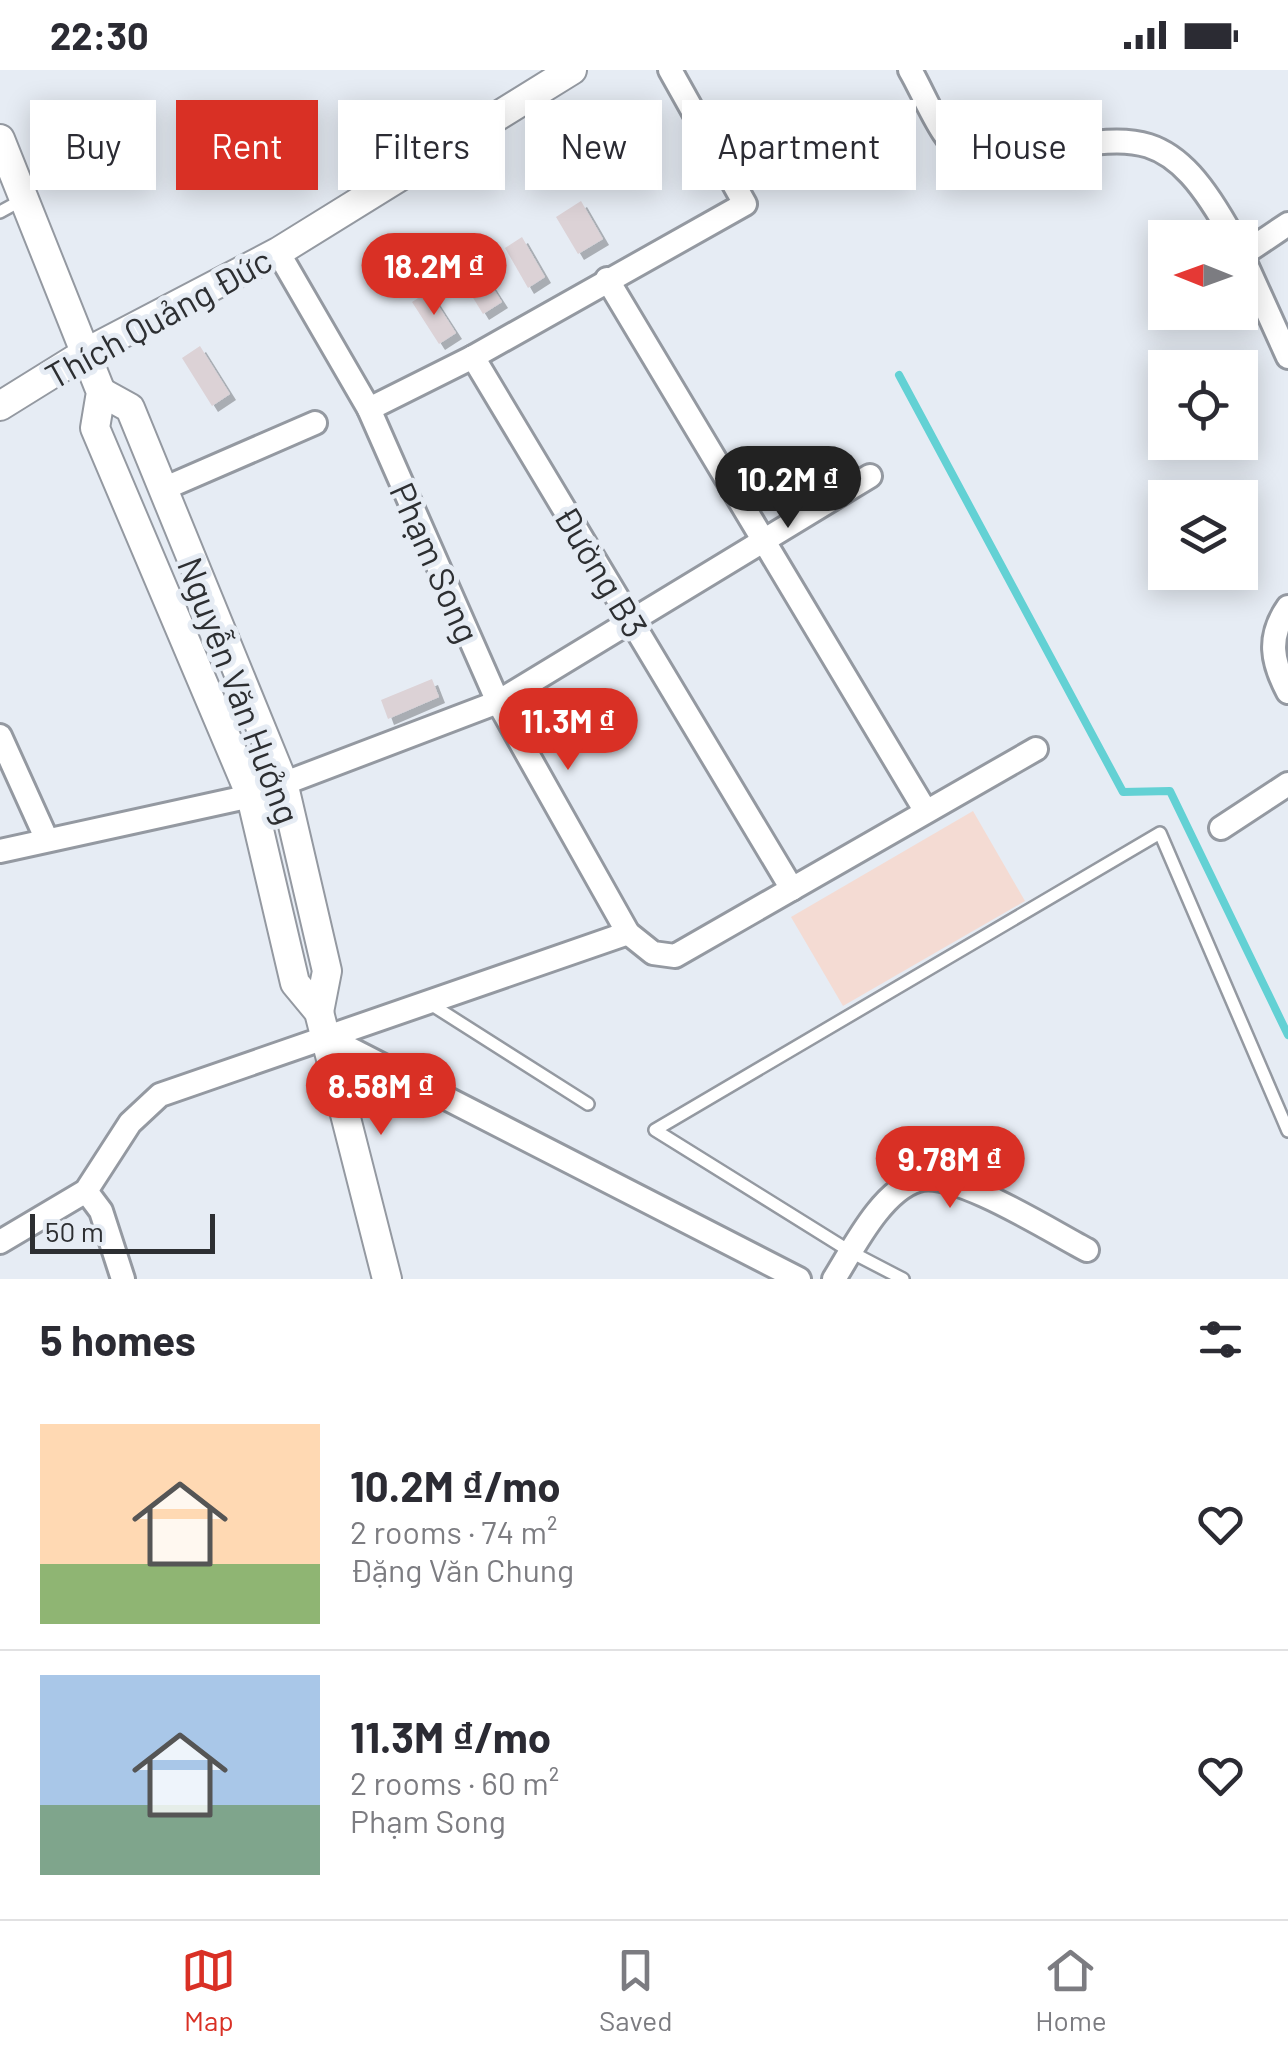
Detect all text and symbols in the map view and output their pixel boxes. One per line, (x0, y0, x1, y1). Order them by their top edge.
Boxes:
text: 22:30 (50, 12, 149, 58)
chip: Buy (30, 100, 156, 190)
chip: Rent (176, 100, 318, 190)
chip: Filters (338, 100, 505, 190)
chip: New (525, 100, 662, 190)
chip: Apartment (682, 100, 916, 190)
chip: House (936, 100, 1102, 190)
north arrow (1148, 220, 1258, 330)
map controls (1148, 220, 1258, 590)
pin: 18.2M ₫ (342, 233, 526, 318)
street label: Thích Quảng Đức (38, 238, 278, 396)
text: 18.2M ₫ (384, 246, 484, 284)
button: locate (1148, 350, 1258, 460)
pin: 10.2M ₫ (696, 446, 880, 531)
text: 10.2M ₫ (737, 459, 839, 497)
street label: Phạm Song (382, 476, 490, 648)
button: layers (1148, 480, 1258, 590)
street label: Đường B3 (547, 498, 657, 644)
street label: Nguyễn Văn Hưởng (170, 551, 310, 829)
pin: 11.3M ₫ (476, 688, 660, 773)
text: 11.3M ₫ (521, 701, 615, 739)
pin: 8.58M ₫ (289, 1053, 473, 1138)
text: 8.58M ₫ (328, 1066, 434, 1104)
pin: 9.78M ₫ (858, 1126, 1042, 1211)
text: 9.78M ₫ (898, 1139, 1002, 1177)
scale bar (30, 1209, 215, 1254)
text: 50 m (45, 1214, 104, 1248)
icon: filters (1193, 1312, 1248, 1367)
text: 5 homes (40, 1314, 196, 1364)
text: 10.2M ₫/mo (350, 1460, 561, 1510)
icon: home (120, 1464, 240, 1584)
icon: heart (1193, 1497, 1248, 1552)
text: 2 rooms · 74 m² (350, 1512, 557, 1550)
text: Đặng Văn Chung (350, 1550, 574, 1588)
text: 11.3M ₫/mo (350, 1711, 551, 1761)
icon: home (120, 1715, 240, 1835)
icon: heart (1193, 1748, 1248, 1803)
text: 2 rooms · 60 m² (350, 1763, 559, 1801)
text: Phạm Song (350, 1801, 506, 1839)
tab: Map (181, 1943, 236, 2037)
tab: Saved (599, 1943, 672, 2037)
tab: Home (1035, 1943, 1107, 2037)

